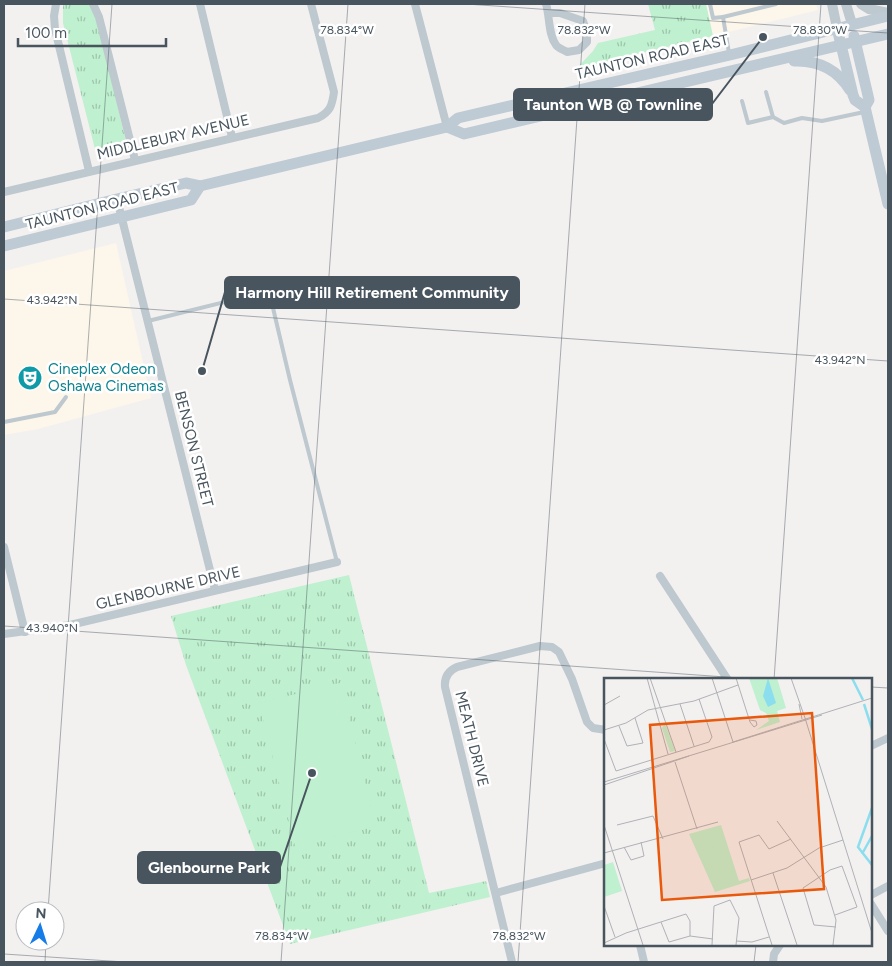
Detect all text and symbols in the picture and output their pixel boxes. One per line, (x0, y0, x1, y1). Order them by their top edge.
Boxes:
scale bar (18, 15, 165, 47)
text: 78.834°W (320, 23, 374, 37)
text: 78.832°W (558, 23, 611, 37)
text: 78.830°W (793, 23, 847, 37)
text: 100 m (25, 24, 67, 42)
street label: TAUNTON ROAD EAST (574, 30, 731, 83)
callout: Taunton WB @ Townline (514, 89, 712, 120)
text: Taunton WB @ Townline (524, 95, 702, 114)
street label: MIDDLEBURY AVENUE (95, 111, 251, 163)
street label: TAUNTON ROAD EAST (24, 178, 181, 234)
callout: Harmony Hill Retirement Community (225, 277, 519, 308)
text: Harmony Hill Retirement Community (235, 283, 509, 302)
text: 43.942°N (26, 293, 78, 307)
text: 43.942°N (814, 353, 866, 367)
place label: Cineplex Odeon Oshawa Cinemas (48, 360, 164, 395)
theatre icon: Cineplex Odeon Oshawa Cinemas (17, 365, 43, 391)
street label: BENSON STREET (171, 389, 217, 509)
street label: GLENBOURNE DRIVE (94, 563, 242, 613)
text: 43.940°N (26, 621, 78, 635)
inset map (604, 678, 872, 946)
street label: MEATH DRIVE (451, 689, 493, 789)
callout: Glenbourne Park (138, 852, 280, 883)
text: Glenbourne Park (148, 858, 270, 877)
north arrow (15, 901, 65, 951)
text: N (35, 905, 47, 922)
text: 78.834°W (255, 929, 309, 943)
text: 78.832°W (493, 929, 546, 943)

